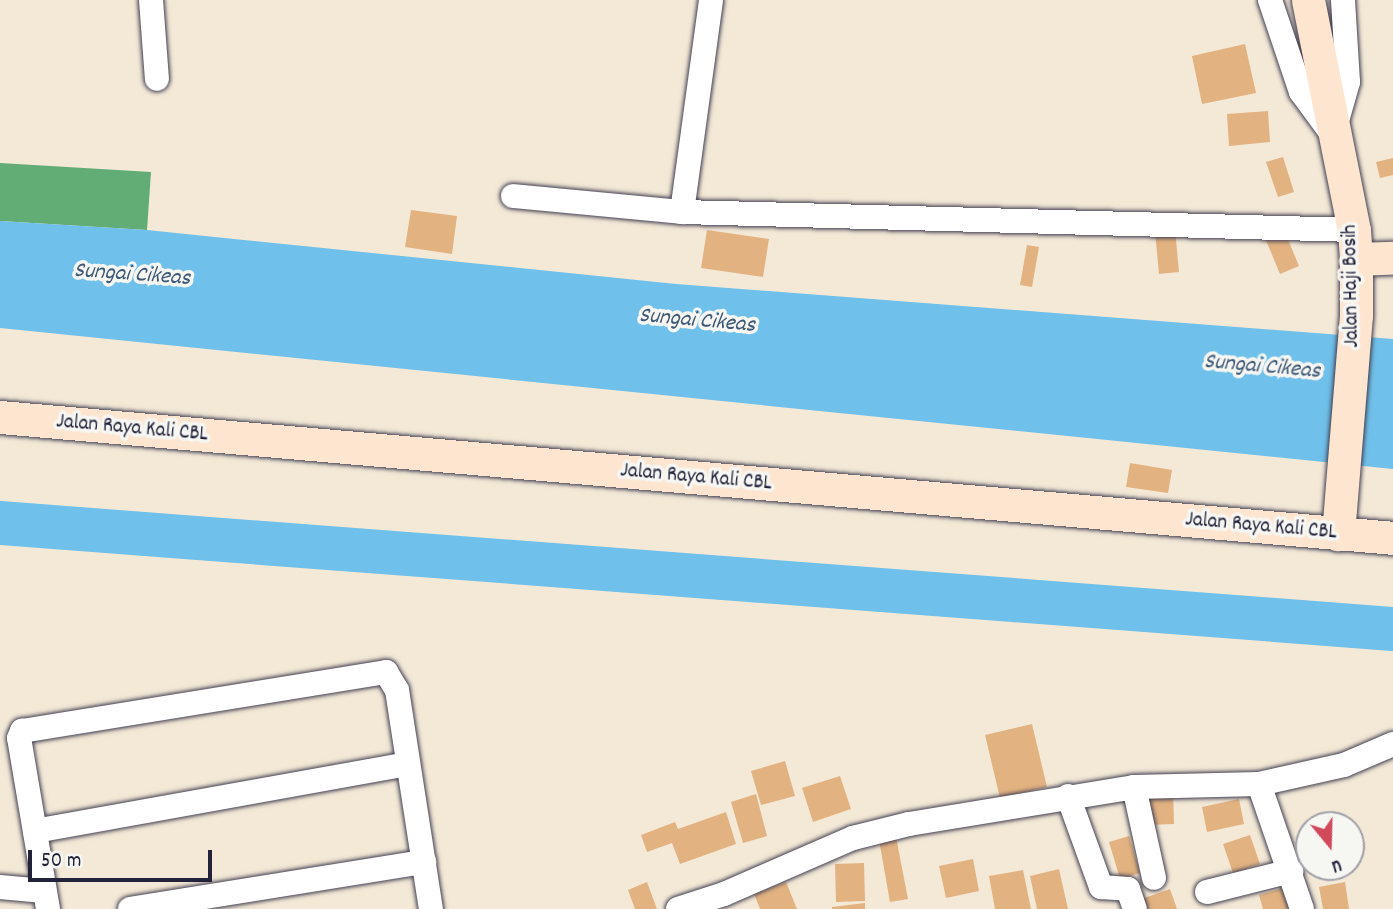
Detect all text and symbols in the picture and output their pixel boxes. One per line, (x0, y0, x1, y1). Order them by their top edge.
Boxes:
street label: Jalan Haji Bosih (1338, 224, 1366, 348)
water label: Sungai Cikeas (73, 258, 191, 294)
water label: Sungai Cikeas (638, 303, 756, 341)
water label: Sungai Cikeas (1203, 349, 1321, 387)
street label: Jalan Raya Kali CBL (55, 410, 209, 448)
street label: Jalan Raya Kali CBL (619, 459, 773, 497)
street label: Jalan Raya Kali CBL (1184, 508, 1338, 546)
north arrow (1295, 811, 1365, 881)
scale bar (32, 836, 215, 880)
text: 50 m (41, 847, 81, 877)
text: U (1328, 850, 1345, 879)

